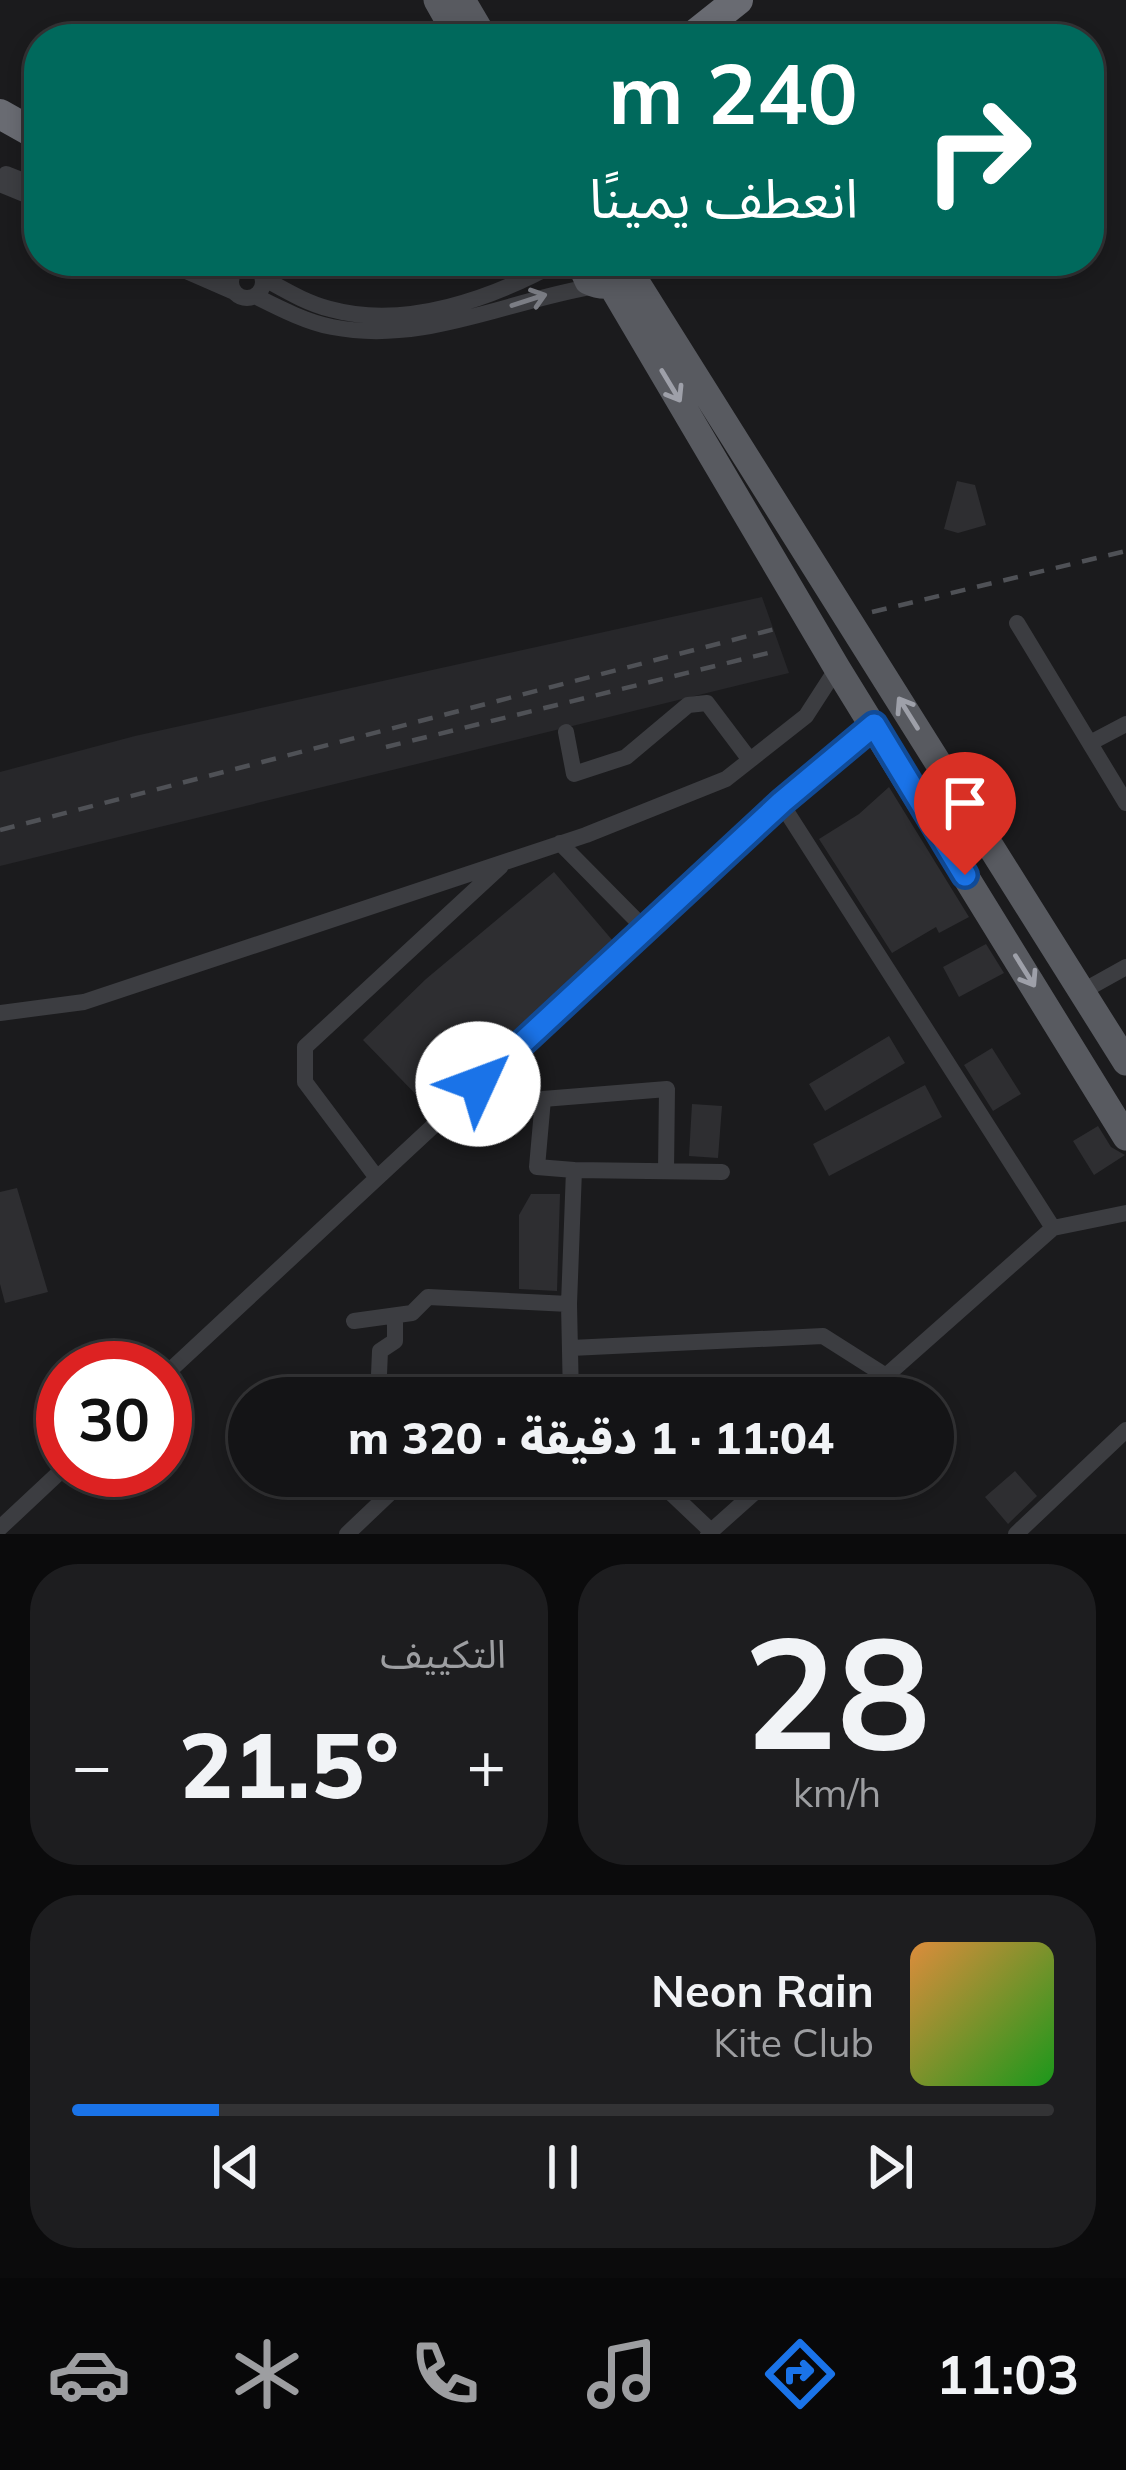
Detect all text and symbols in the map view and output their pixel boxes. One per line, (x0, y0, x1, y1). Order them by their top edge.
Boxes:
text: 240 m (608, 40, 858, 145)
icon: right (900, 72, 1056, 228)
text: انعطف يمينًا (589, 164, 858, 232)
one-way arrow (509, 288, 547, 310)
one-way arrow (659, 368, 683, 402)
one-way arrow (896, 697, 920, 731)
pin (914, 752, 1016, 875)
icon: arrive (932, 770, 998, 836)
one-way arrow (1013, 954, 1037, 988)
position arrow (415, 1021, 541, 1147)
speed limit sign: 30 (36, 1341, 192, 1497)
text: 11:04 · 1 دقيقة · 320 m (348, 1409, 834, 1465)
text: 28 (743, 1592, 931, 1788)
text: التكييف (380, 1629, 506, 1678)
text: 21.5° (179, 1708, 399, 1821)
text: − (72, 1723, 112, 1806)
text: + (466, 1723, 506, 1806)
text: km/h (793, 1768, 881, 1817)
text: Neon Rain (651, 1962, 874, 2018)
text: Kite Club (713, 2018, 874, 2067)
icon: previous (203, 2134, 269, 2200)
icon: pause (530, 2134, 596, 2200)
icon: next (857, 2134, 923, 2200)
icon: car (47, 2332, 131, 2416)
icon: climate (225, 2332, 309, 2416)
icon: phone (403, 2332, 487, 2416)
icon: music (580, 2332, 664, 2416)
icon: directions (758, 2332, 842, 2416)
text: 11:03 (936, 2340, 1079, 2408)

